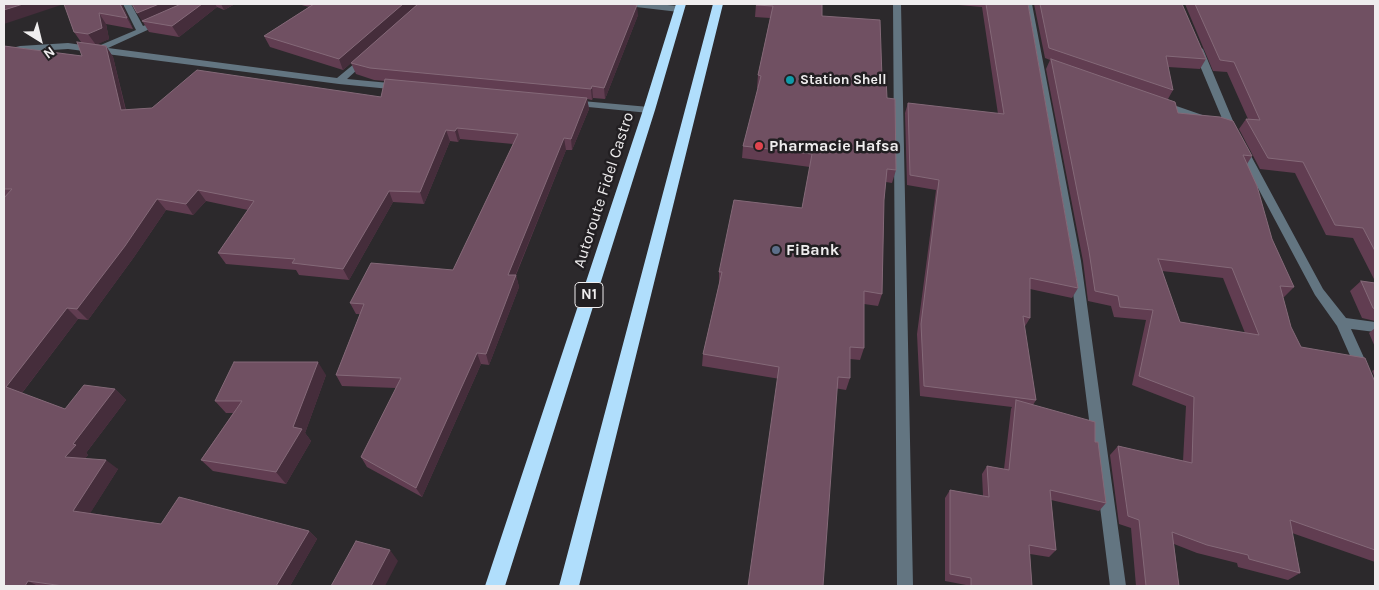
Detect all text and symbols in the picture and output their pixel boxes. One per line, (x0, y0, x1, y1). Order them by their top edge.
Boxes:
north arrow (15, 15, 65, 65)
text: N (40, 43, 58, 62)
place label: Station Shell (800, 72, 887, 88)
marker: Station Shell (784, 74, 796, 86)
street label: Autoroute Fidel Castro (570, 110, 638, 270)
place label: Pharmacie Hafsa (769, 136, 899, 156)
marker: Pharmacie Hafsa (753, 140, 765, 152)
place label: FiBank (786, 240, 839, 260)
marker: FiBank (770, 244, 782, 256)
road number: N1 (575, 282, 603, 308)

